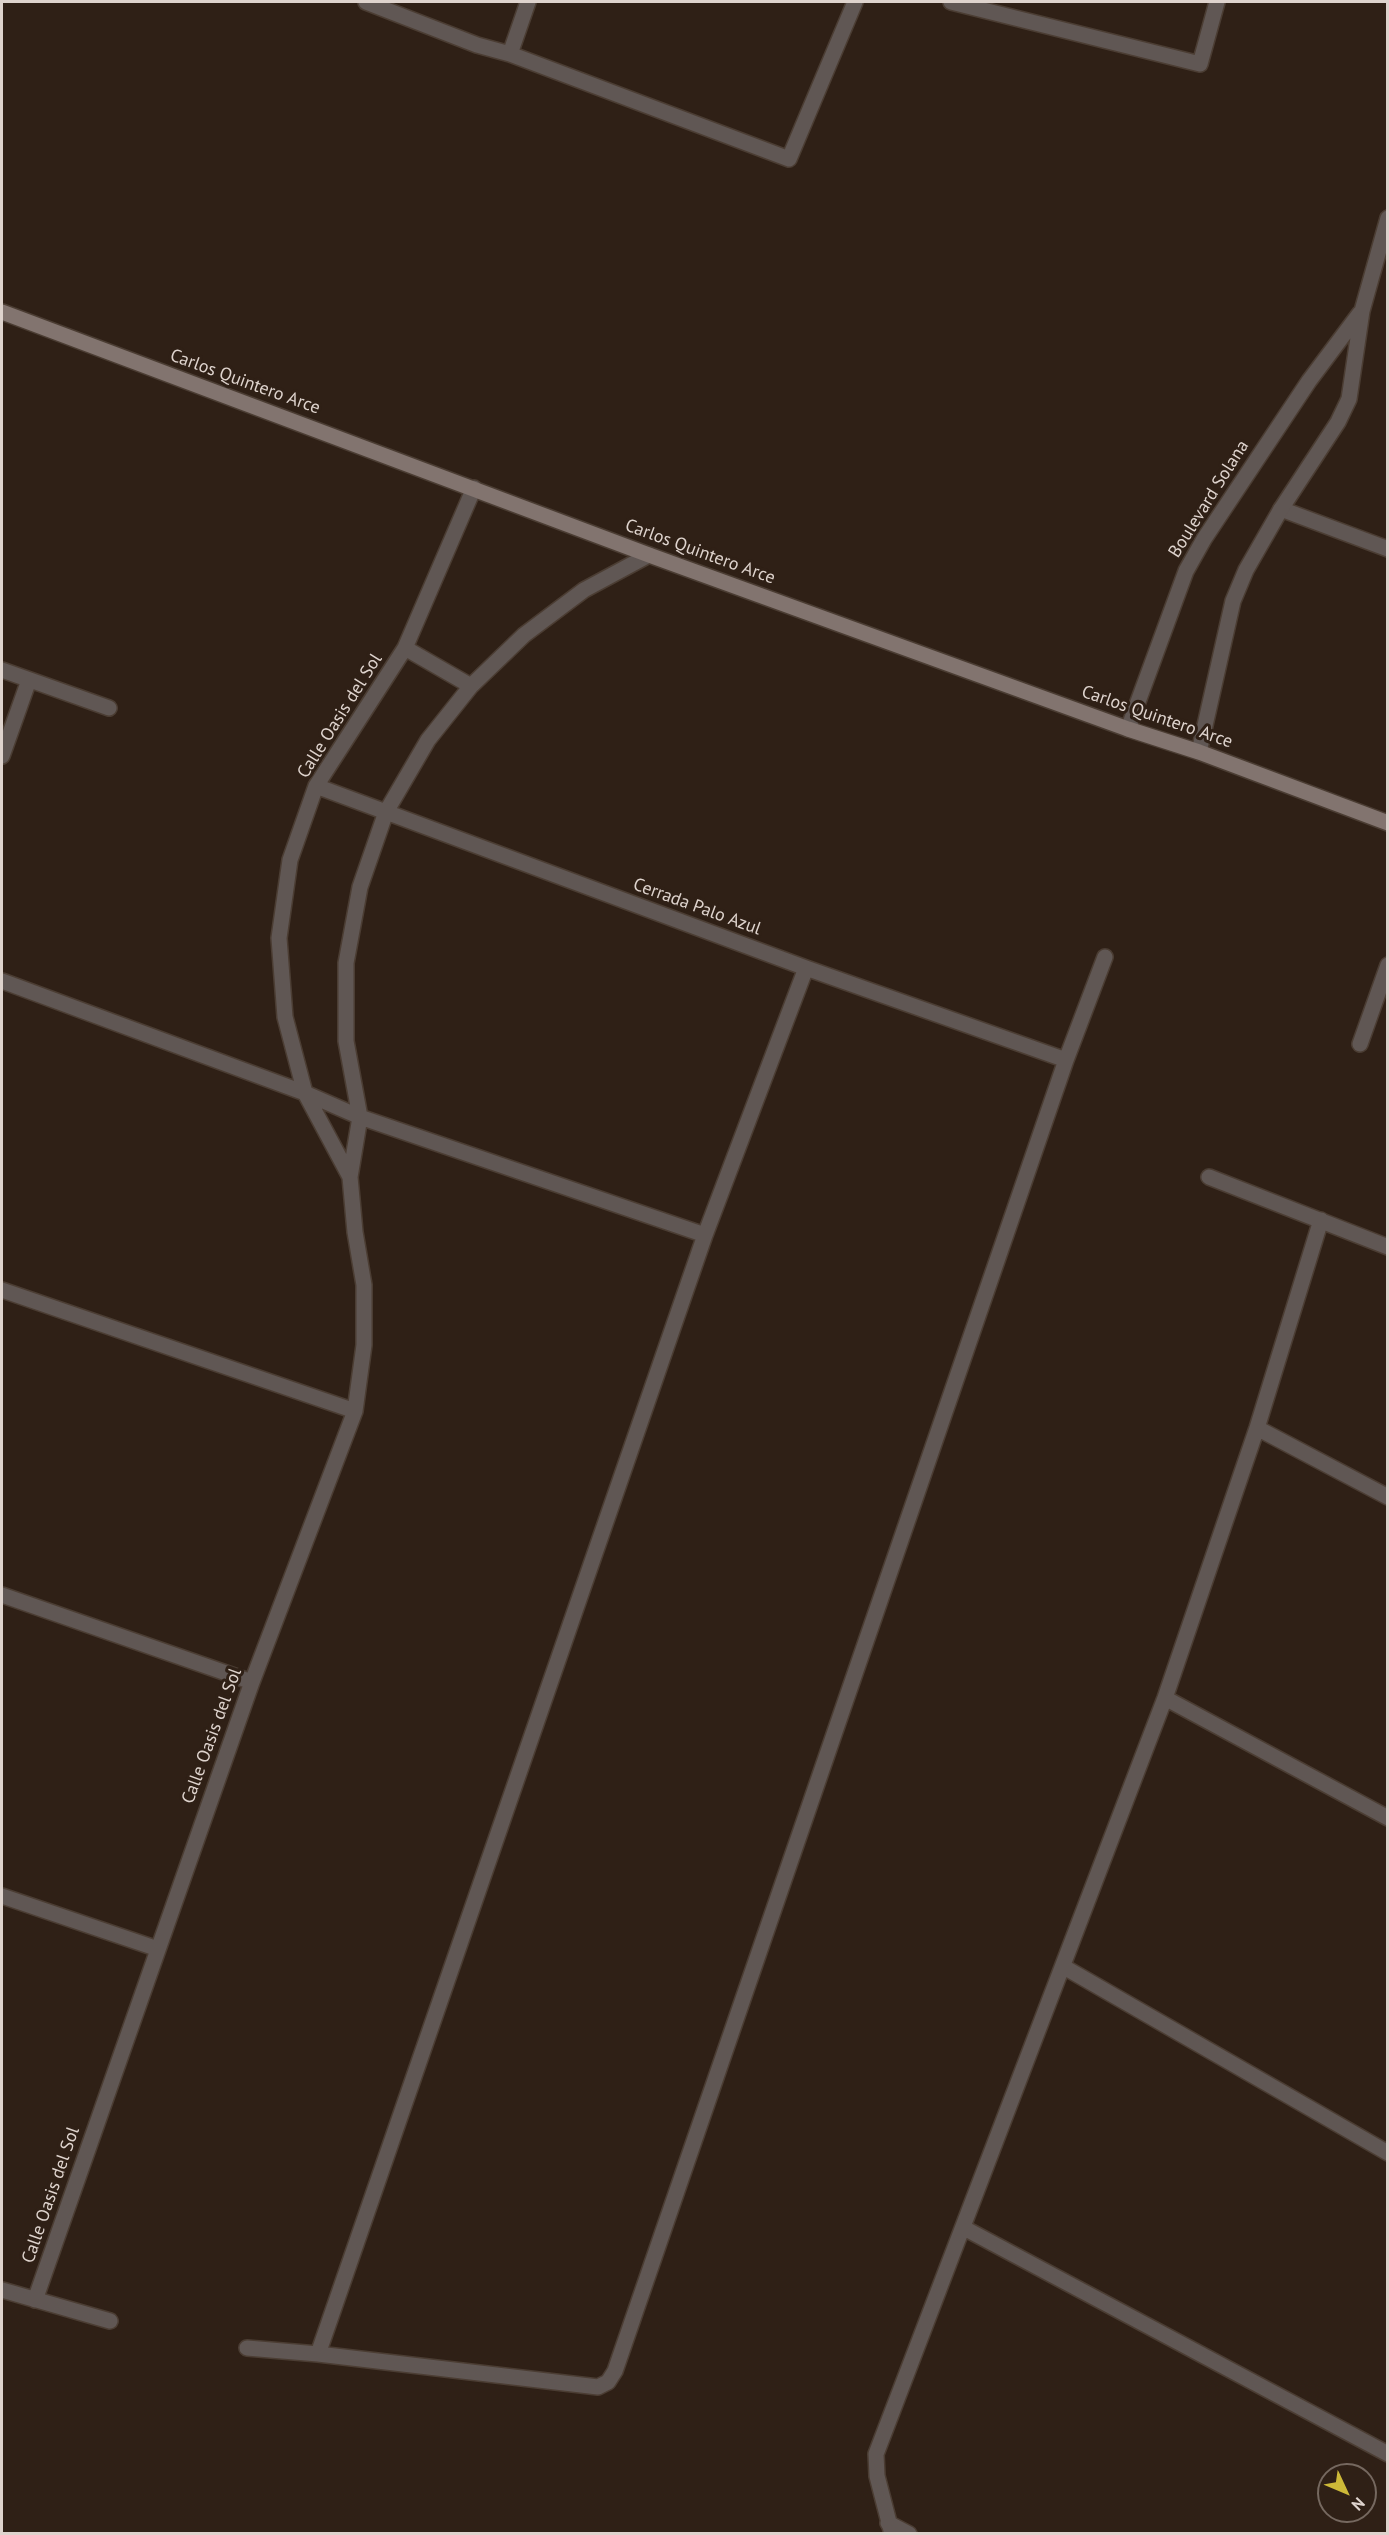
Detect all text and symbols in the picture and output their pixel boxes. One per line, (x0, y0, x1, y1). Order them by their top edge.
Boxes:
street label: Carlos Quintero Arce (167, 345, 323, 419)
street label: Boulevard Solana (1164, 436, 1254, 562)
street label: Carlos Quintero Arce (622, 515, 778, 589)
street label: Calle Oasis del Sol (293, 650, 387, 782)
street label: Carlos Quintero Arce (1079, 681, 1235, 753)
street label: Cerrada Palo Azul (630, 874, 764, 940)
street label: Calle Oasis del Sol (177, 1665, 247, 1807)
street label: Calle Oasis del Sol (18, 2124, 84, 2266)
north arrow (1317, 2463, 1377, 2523)
text: N (1348, 2493, 1369, 2515)

